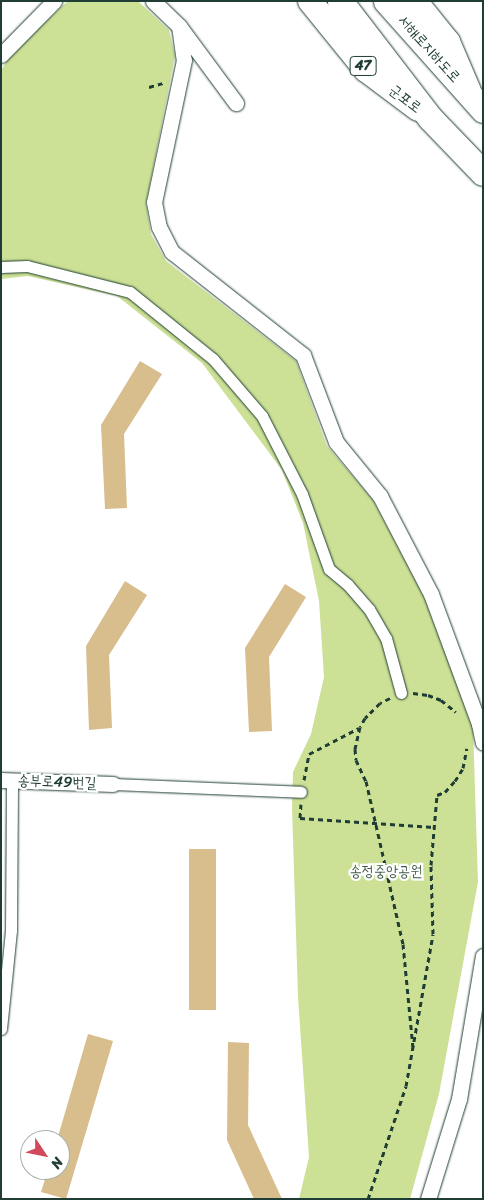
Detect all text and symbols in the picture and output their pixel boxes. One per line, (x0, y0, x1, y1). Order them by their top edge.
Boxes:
street label: 서해로지하도로 (394, 12, 464, 86)
road number: 47 (349, 54, 377, 78)
street label: 군포로 (385, 81, 425, 117)
street label: 송부로49번길 (17, 772, 97, 792)
park label: 송정중앙공원 (350, 863, 422, 881)
north arrow (20, 1130, 70, 1180)
text: N (44, 1152, 70, 1174)

